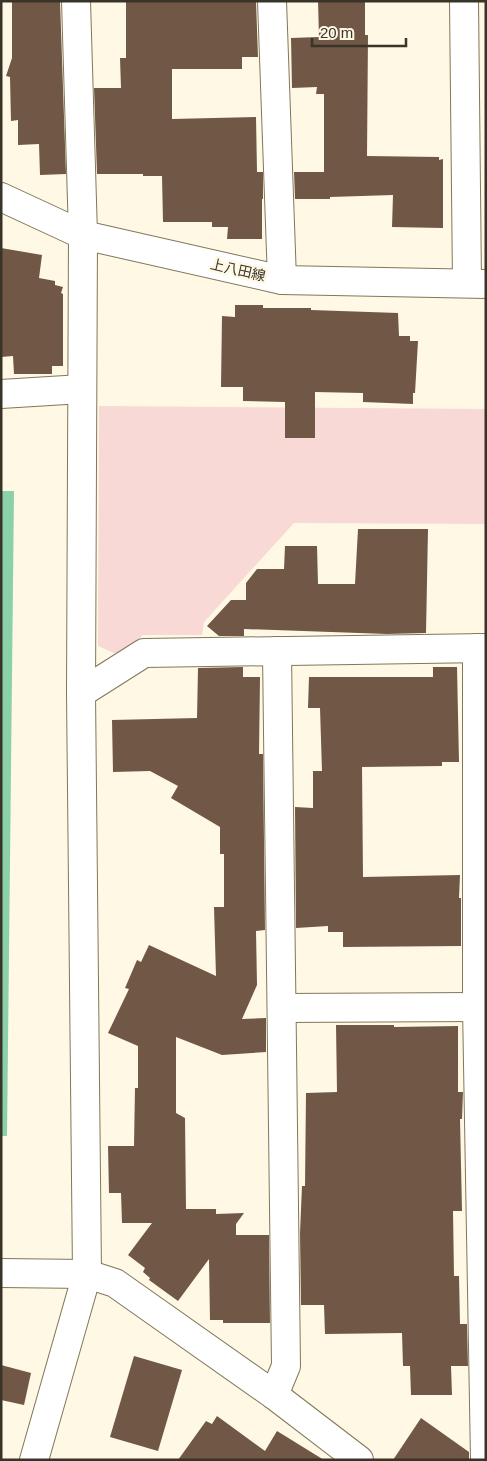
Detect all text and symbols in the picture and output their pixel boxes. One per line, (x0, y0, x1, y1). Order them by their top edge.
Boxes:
scale bar (312, 15, 406, 47)
text: 20 m (320, 24, 353, 41)
street label: 上八田線 (209, 256, 267, 284)

